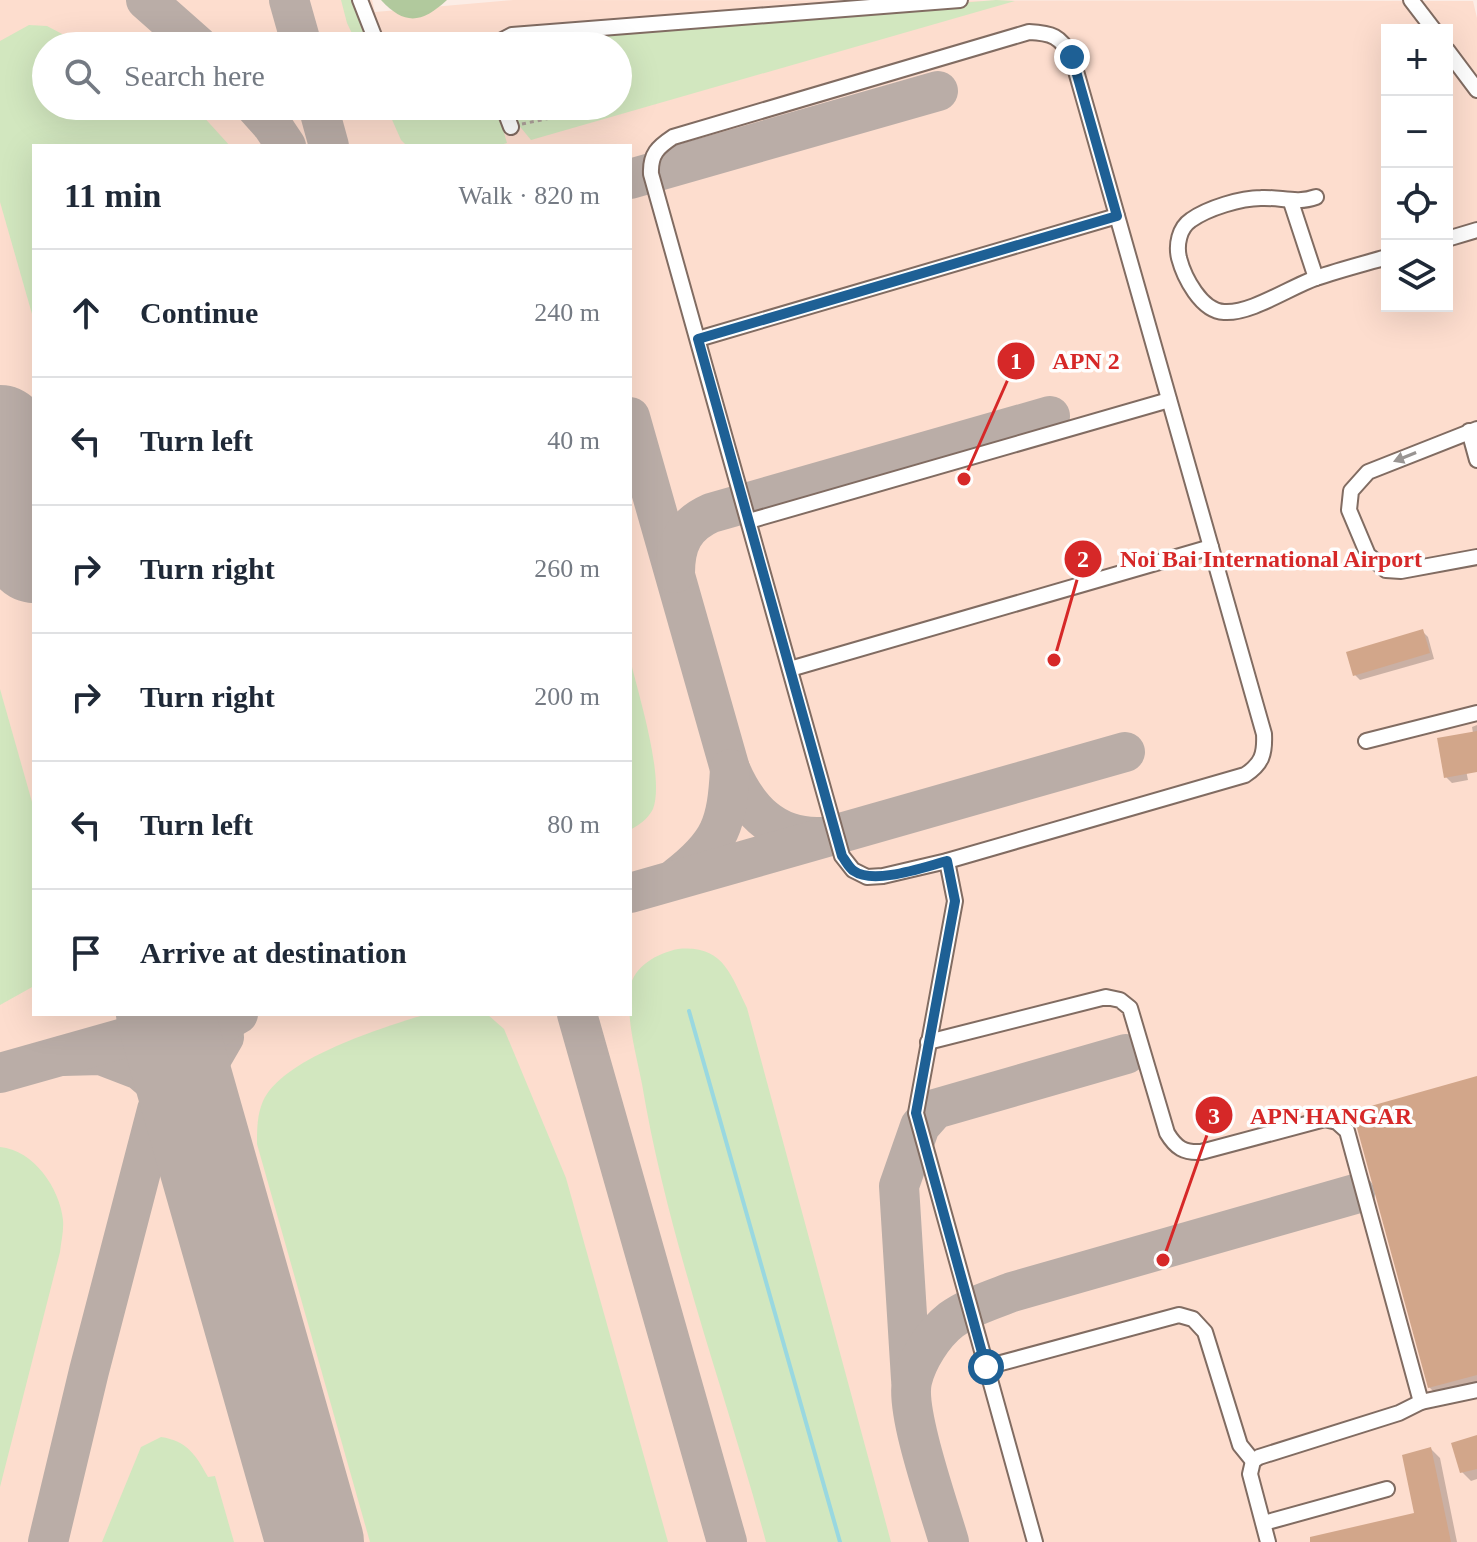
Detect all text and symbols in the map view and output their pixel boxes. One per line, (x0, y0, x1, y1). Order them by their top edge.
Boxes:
map controls (1381, 24, 1453, 312)
button: + (1381, 24, 1453, 96)
search box (32, 32, 632, 120)
route end (1054, 39, 1090, 75)
icon: search (60, 54, 104, 98)
text: Search here (124, 59, 265, 92)
button: − (1381, 96, 1453, 168)
button: locate (1381, 168, 1453, 240)
text: 11 min (64, 177, 161, 214)
text: Walk · 820 m (458, 181, 600, 210)
button: layers (1381, 240, 1453, 312)
icon: ahead (64, 291, 108, 335)
text: Continue (140, 296, 258, 329)
text: 240 m (534, 298, 600, 327)
callout: APN 2 (996, 337, 1136, 385)
text: 1 (1010, 348, 1022, 374)
text: APN 2 (1052, 348, 1120, 374)
icon: left (64, 419, 108, 463)
text: Turn left (140, 424, 253, 457)
text: 40 m (547, 426, 600, 455)
one-way arrow (1393, 451, 1416, 464)
callout: Noi Bai International Airport (1063, 535, 1439, 583)
text: 2 (1077, 546, 1089, 572)
text: Noi Bai International Airport (1120, 546, 1422, 572)
icon: right (64, 547, 108, 591)
text: Turn right (140, 552, 275, 585)
text: 260 m (534, 554, 600, 583)
icon: right (64, 675, 108, 719)
text: Turn right (140, 680, 275, 713)
text: 200 m (534, 682, 600, 711)
icon: left (64, 803, 108, 847)
text: Turn left (140, 808, 253, 841)
text: 80 m (547, 810, 600, 839)
icon: arrive (64, 931, 108, 975)
text: Arrive at destination (140, 936, 407, 969)
callout: APN HANGAR (1194, 1091, 1428, 1139)
text: 3 (1208, 1103, 1220, 1129)
text: APN HANGAR (1250, 1103, 1413, 1129)
route start (968, 1349, 1004, 1385)

